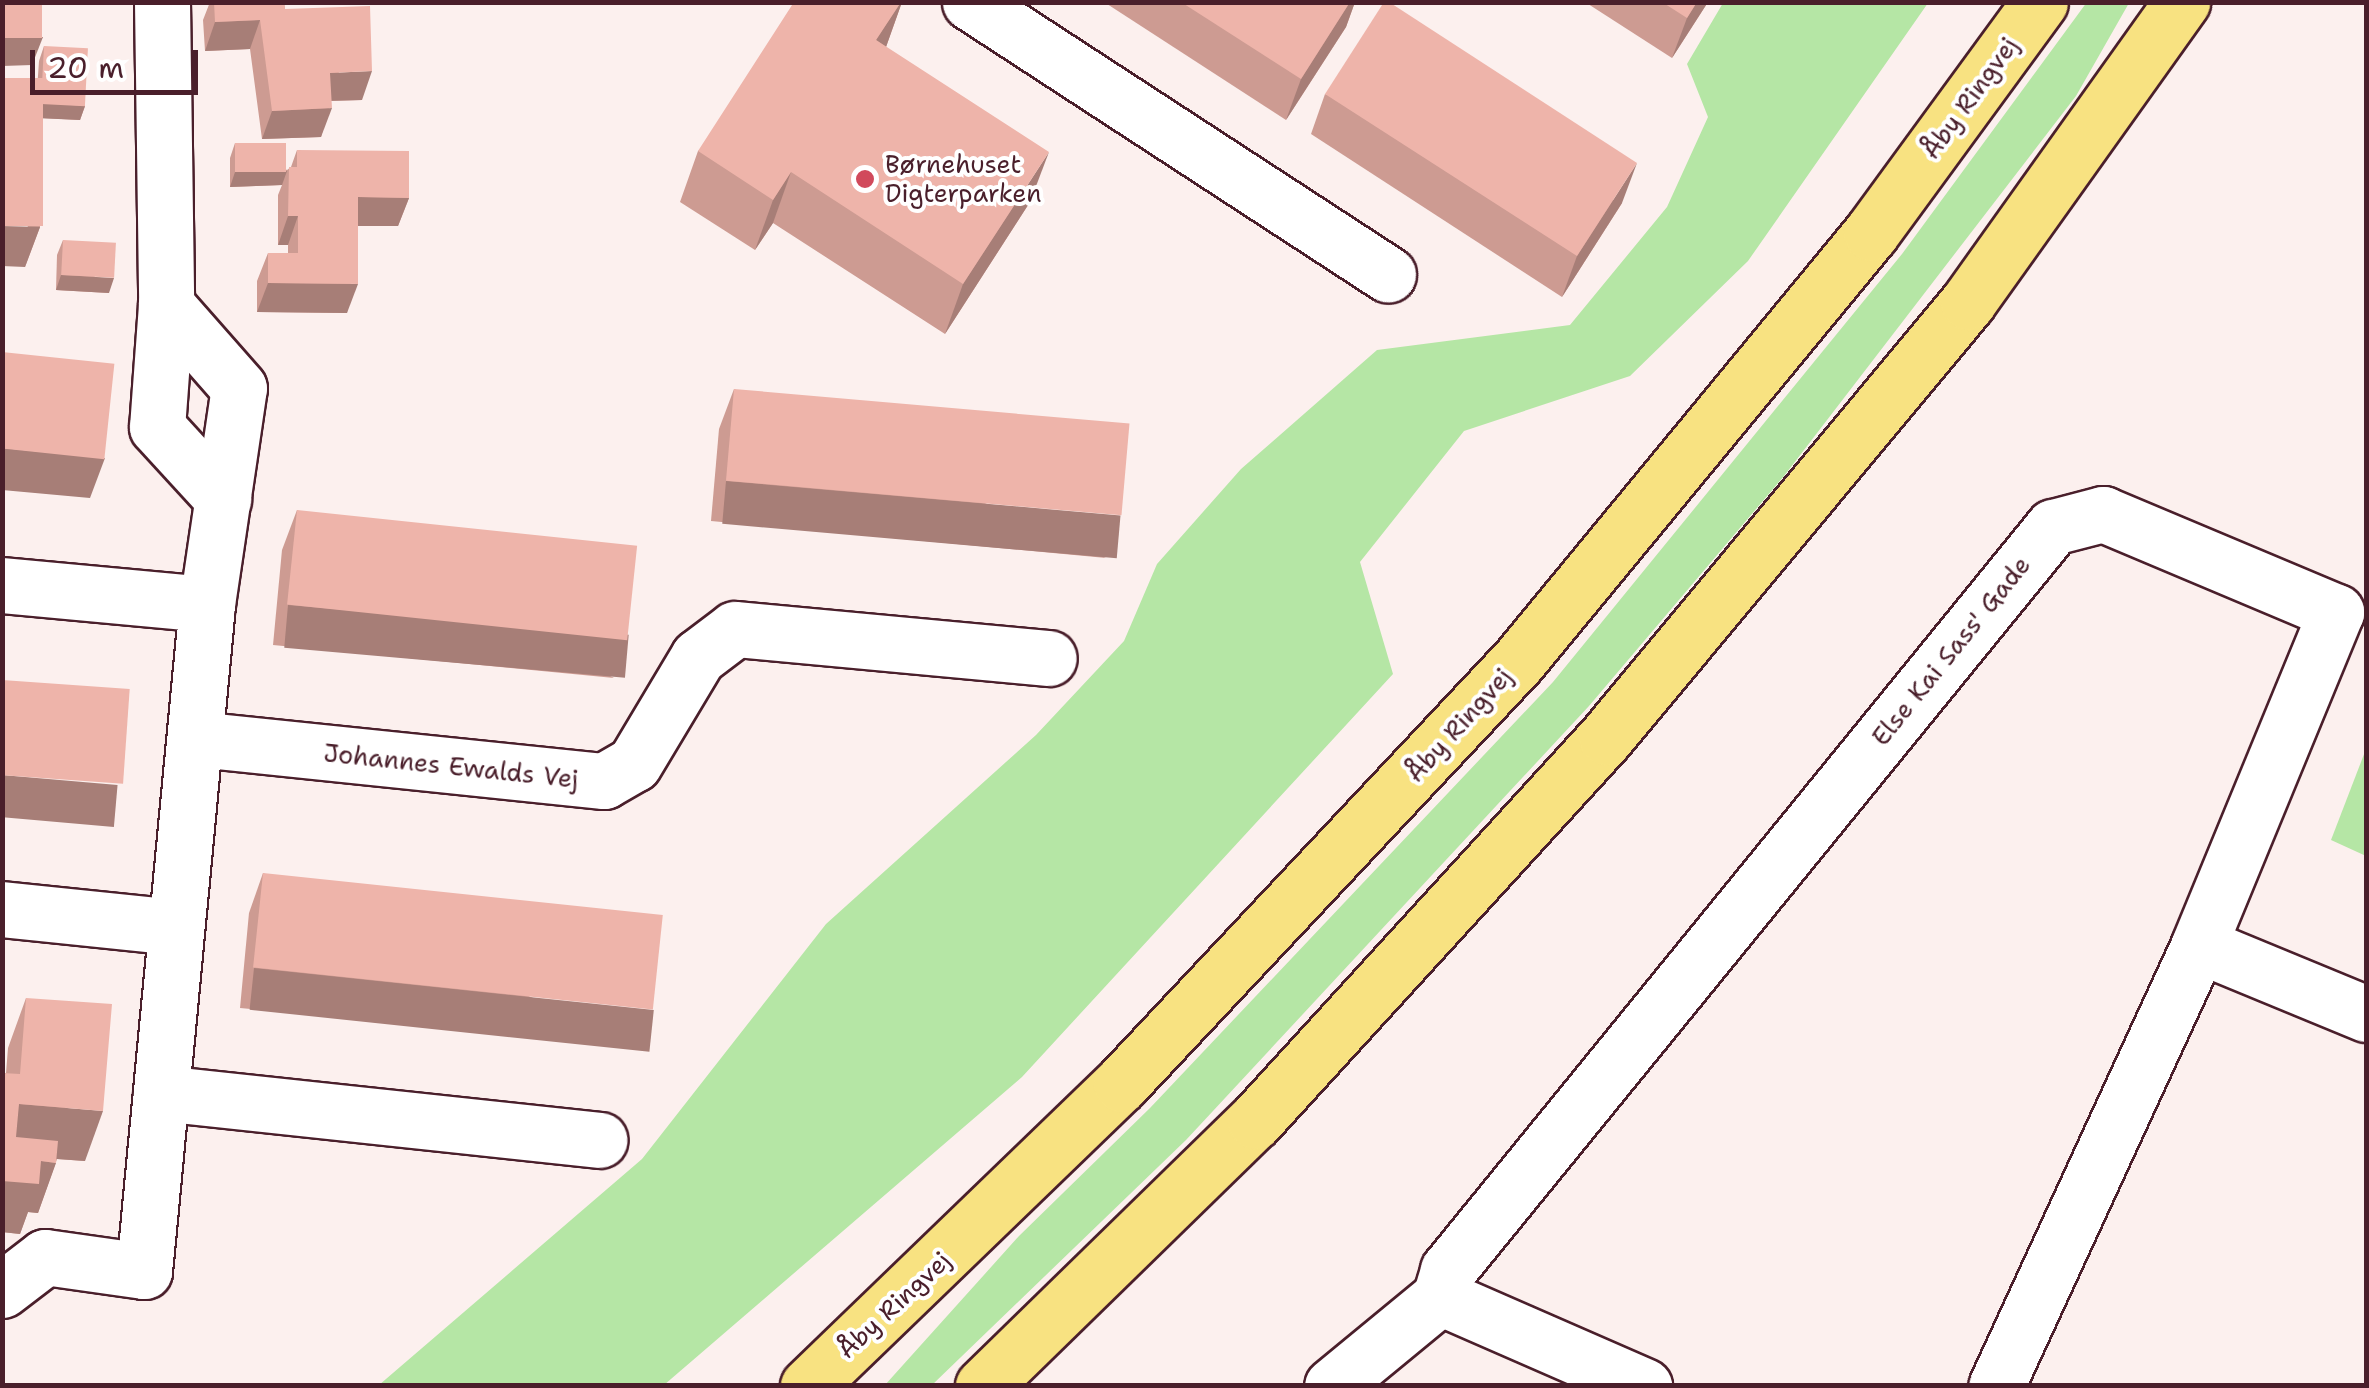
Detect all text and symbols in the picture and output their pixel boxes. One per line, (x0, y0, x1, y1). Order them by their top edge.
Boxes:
scale bar (35, 30, 202, 92)
street label: Åby Ringvej (1916, 31, 2024, 165)
text: 20 m (47, 47, 124, 88)
place label: Børnehuset Digterparken (885, 150, 1041, 209)
marker: Børnehuset Digterparken (854, 168, 876, 190)
street label: Else Kai Sass' Gade (1865, 550, 2037, 752)
street label: Åby Ringvej (1400, 662, 1518, 788)
street label: Johannes Ewalds Vej (322, 738, 580, 794)
street label: Åby Ringvej (831, 1245, 957, 1365)

